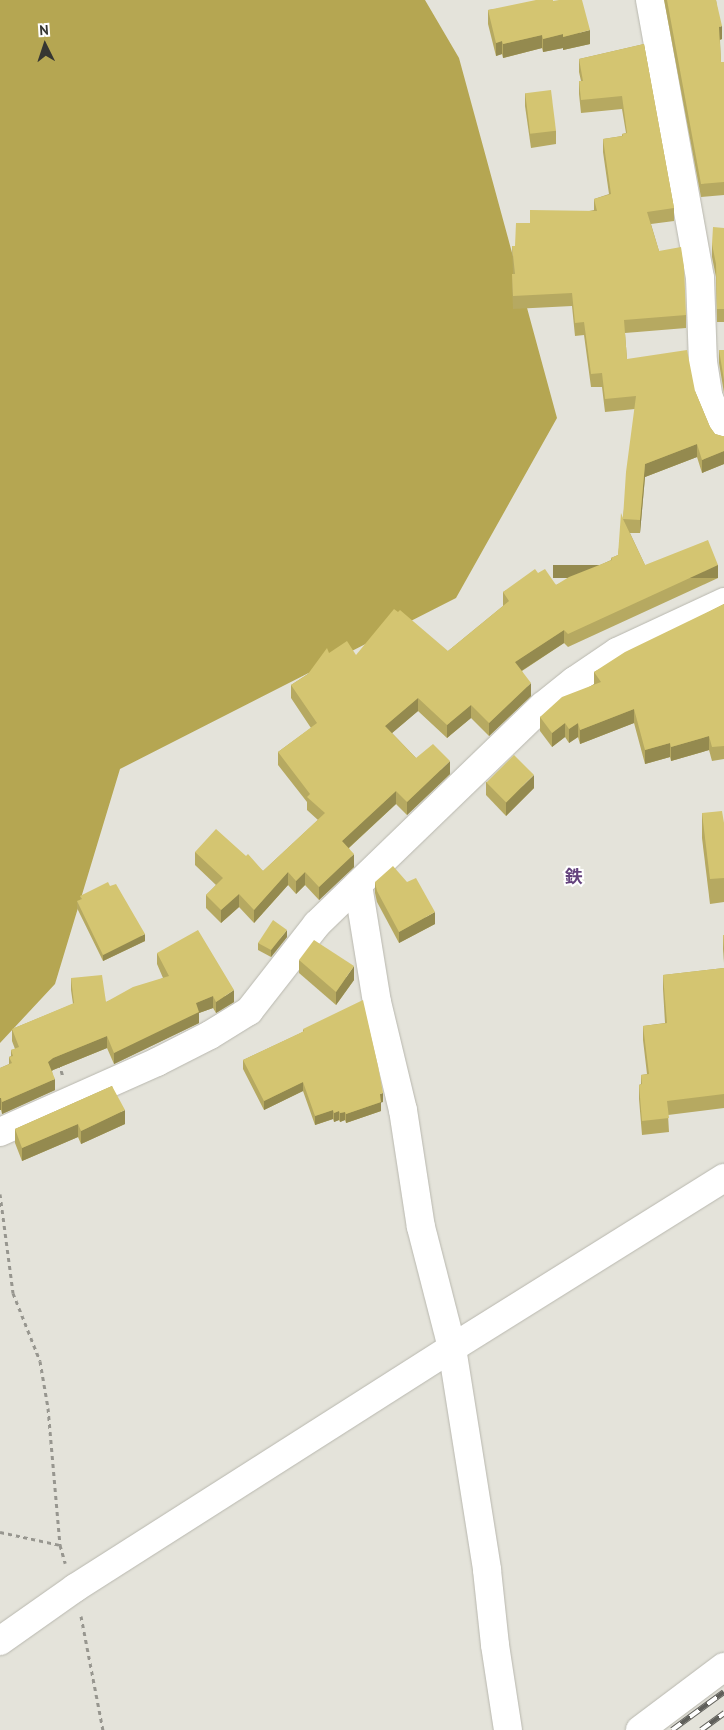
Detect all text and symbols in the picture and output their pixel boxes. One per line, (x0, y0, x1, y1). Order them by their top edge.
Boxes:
north arrow (20, 20, 70, 70)
text: N (39, 21, 49, 39)
district label: 鉄 (565, 866, 583, 888)

